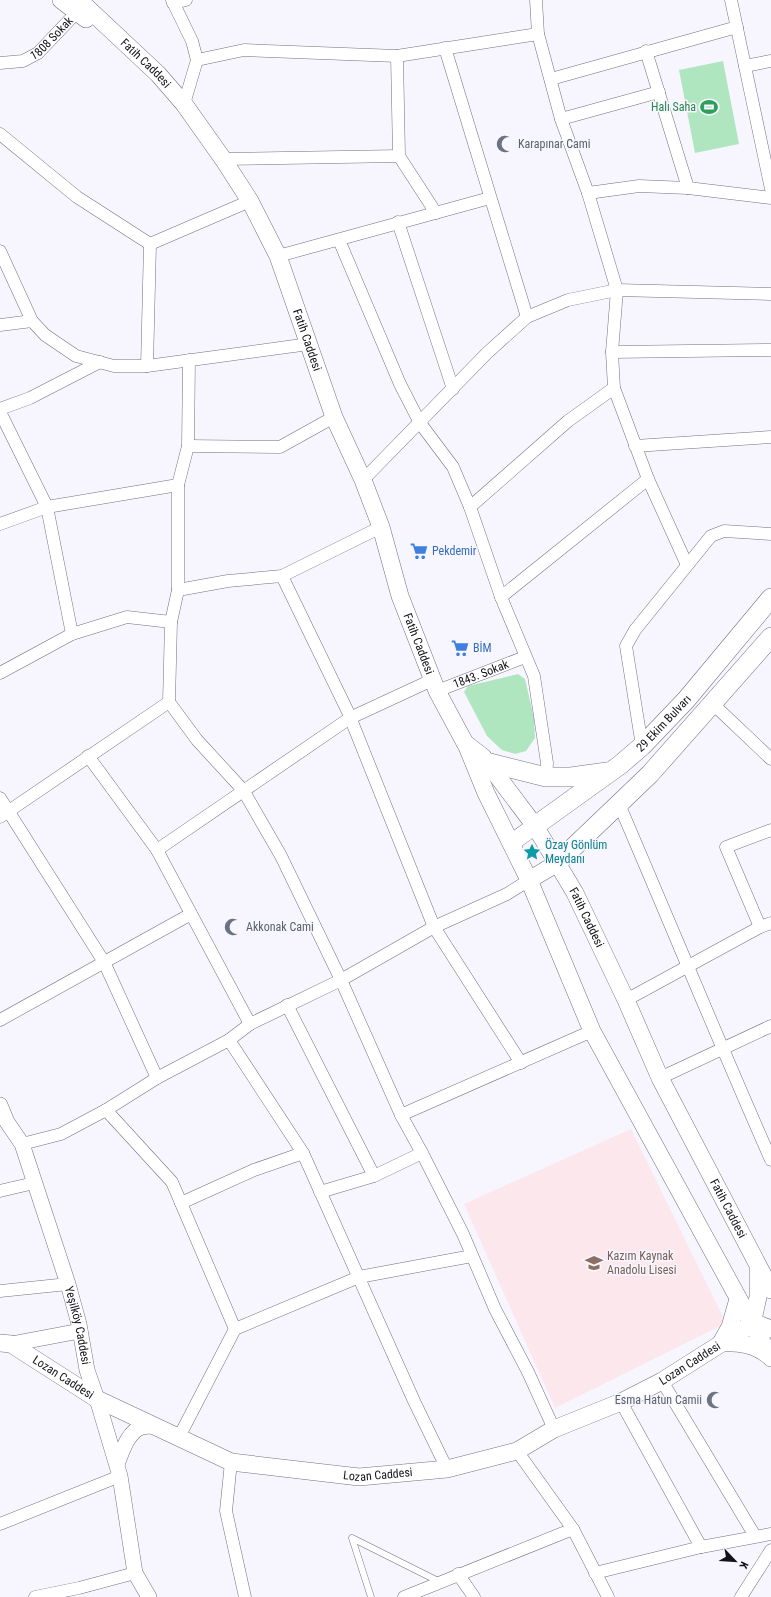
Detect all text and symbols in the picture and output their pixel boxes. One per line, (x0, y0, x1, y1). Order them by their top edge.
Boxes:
street label: 1808 Sokak (28, 13, 76, 63)
street label: Fatih Caddesi (118, 36, 174, 91)
sports icon: Halı Saha (699, 97, 719, 117)
place label: Halı Saha (651, 100, 696, 114)
mosque icon: Karapınar Cami (495, 134, 515, 154)
place label: Karapınar Cami (518, 137, 591, 151)
street label: Fatih Caddesi (290, 307, 324, 373)
supermarket icon: Pekdemir (409, 541, 429, 561)
place label: Pekdemir (432, 544, 477, 558)
street label: Fatih Caddesi (400, 611, 437, 676)
supermarket icon: BİM (450, 638, 470, 658)
place label: BİM (473, 640, 492, 655)
street label: 1843. Sokak (451, 657, 511, 691)
street label: 29 Ekim Bulvarı (633, 692, 694, 755)
place label: Özay Gönlüm Meydanı (545, 837, 607, 866)
place icon: Özay Gönlüm Meydanı (522, 842, 542, 862)
street label: Fatih Caddesi (566, 885, 607, 950)
mosque icon: Akkonak Cami (223, 917, 243, 937)
place label: Akkonak Cami (246, 920, 314, 934)
street label: Fatih Caddesi (707, 1177, 750, 1240)
place label: Kazım Kaynak Anadolu Lisesi (607, 1249, 677, 1277)
school or university icon: Kazım Kaynak Anadolu Lisesi (584, 1253, 604, 1273)
street label: Yeşilköy Caddesi (62, 1285, 93, 1366)
street label: Lozan Caddesi (657, 1339, 723, 1388)
street label: Lozan Caddesi (30, 1353, 96, 1402)
mosque icon: Esma Hatun Camii (705, 1390, 725, 1410)
place label: Esma Hatun Camii (615, 1393, 702, 1407)
street label: Lozan Caddesi (342, 1465, 413, 1484)
north arrow (715, 1541, 755, 1581)
text: K (736, 1560, 751, 1571)

